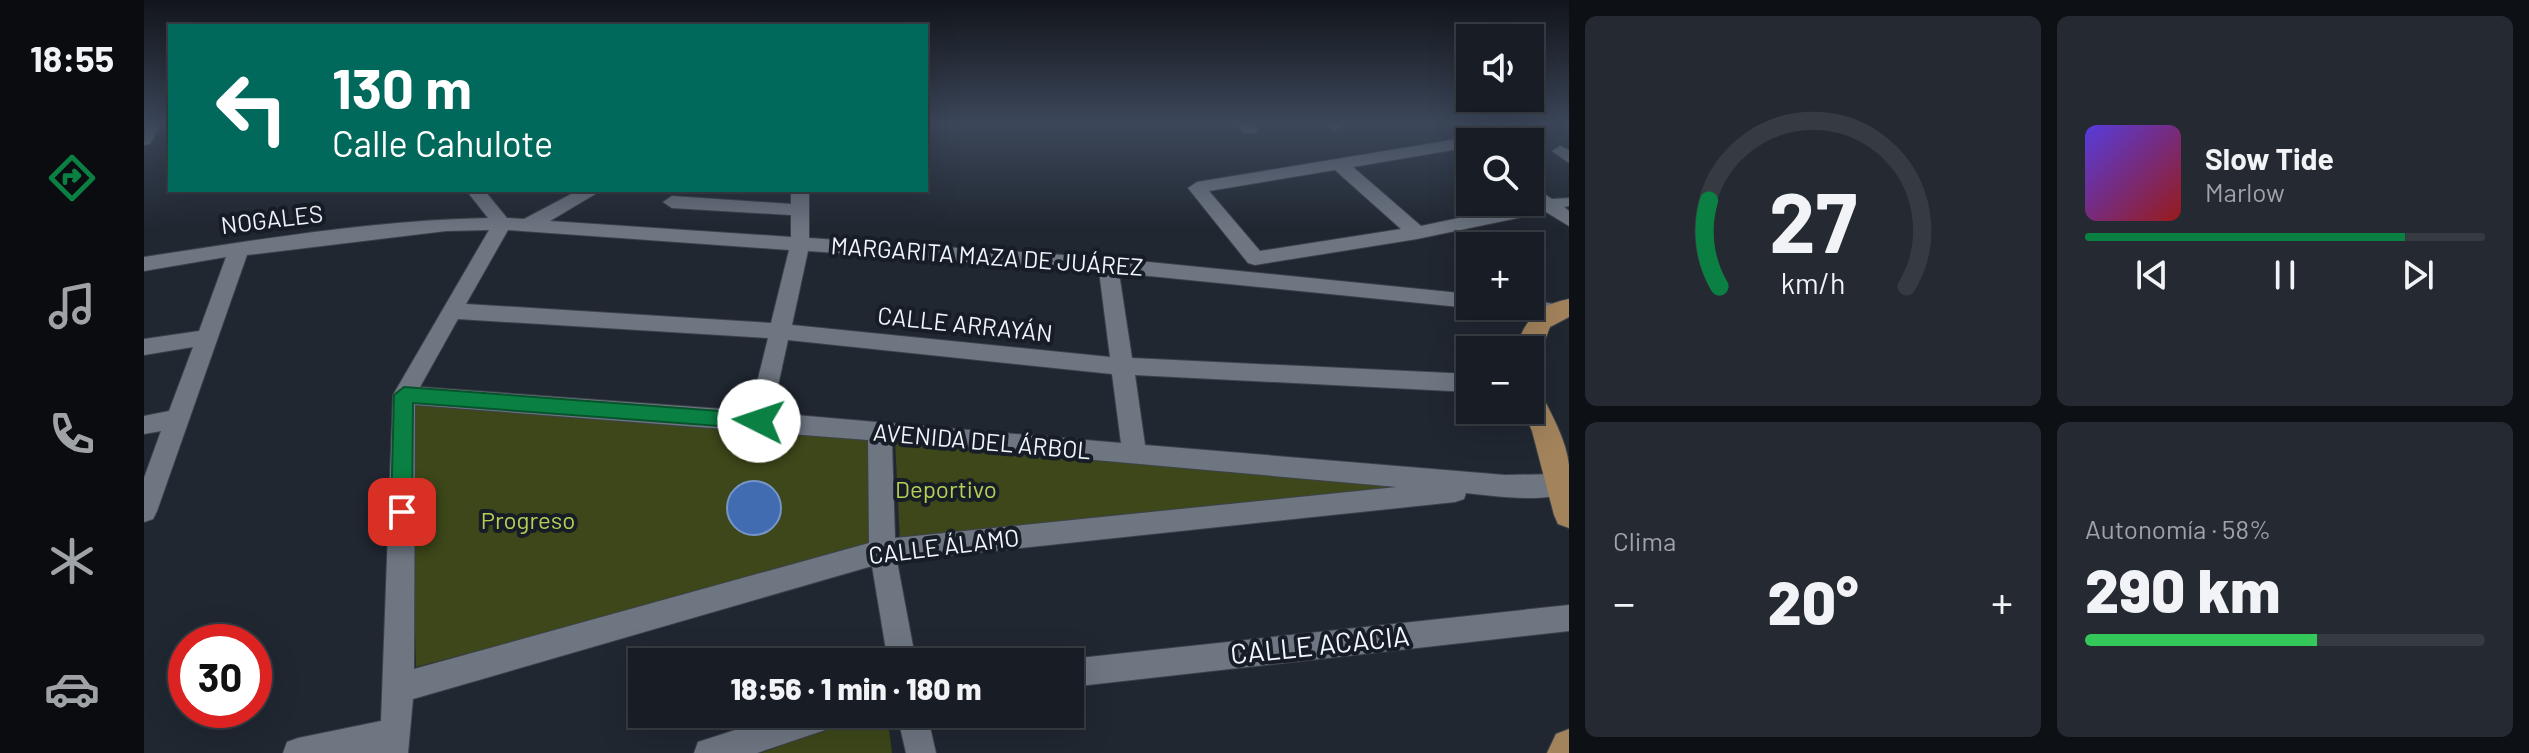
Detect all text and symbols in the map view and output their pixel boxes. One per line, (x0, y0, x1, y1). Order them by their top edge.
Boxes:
map controls (1456, 24, 1544, 424)
button: sound (1456, 24, 1544, 112)
text: 18:55 (30, 36, 114, 79)
text: 130 m (332, 53, 472, 120)
icon: left (200, 56, 304, 160)
text: Calle Cahulote (332, 121, 553, 164)
button: search (1456, 128, 1544, 216)
text: Slow Tide (2205, 140, 2334, 176)
icon: directions (44, 150, 100, 206)
text: 27 (1769, 170, 1857, 270)
text: Marlow (2205, 176, 2285, 207)
street label: NOGALES (219, 198, 324, 239)
street label: MARGARITA MAZA DE JUÁREZ (830, 230, 1144, 281)
button: + (1456, 232, 1544, 320)
icon: previous (2130, 253, 2174, 297)
icon: pause (2263, 253, 2307, 297)
icon: next (2396, 253, 2440, 297)
text: km/h (1781, 265, 1845, 300)
icon: music (44, 278, 100, 334)
street label: CALLE ARRAYÁN (876, 300, 1054, 347)
button: − (1456, 336, 1544, 424)
position arrow (717, 379, 801, 463)
icon: phone (44, 406, 100, 462)
street label: AVENIDA DEL ÁRBOL (872, 417, 1092, 464)
park label: Deportivo (895, 474, 997, 503)
pin (368, 478, 436, 546)
icon: arrive (380, 490, 424, 534)
park label: Progreso (481, 505, 575, 534)
text: Autonomía · 58% (2085, 513, 2271, 544)
street label: CALLE ÁLAMO (867, 522, 1021, 569)
text: Clima (1613, 525, 1676, 556)
icon: climate (44, 533, 100, 589)
text: 290 km (2085, 553, 2280, 625)
text: 20° (1768, 565, 1858, 637)
text: − (1613, 575, 1635, 628)
text: + (1991, 575, 2013, 628)
street label: CALLE ACACIA (1229, 618, 1411, 670)
speed limit sign: 30 (168, 624, 272, 728)
icon: car (44, 661, 100, 717)
text: 18:56 · 1 min · 180 m (730, 670, 982, 706)

